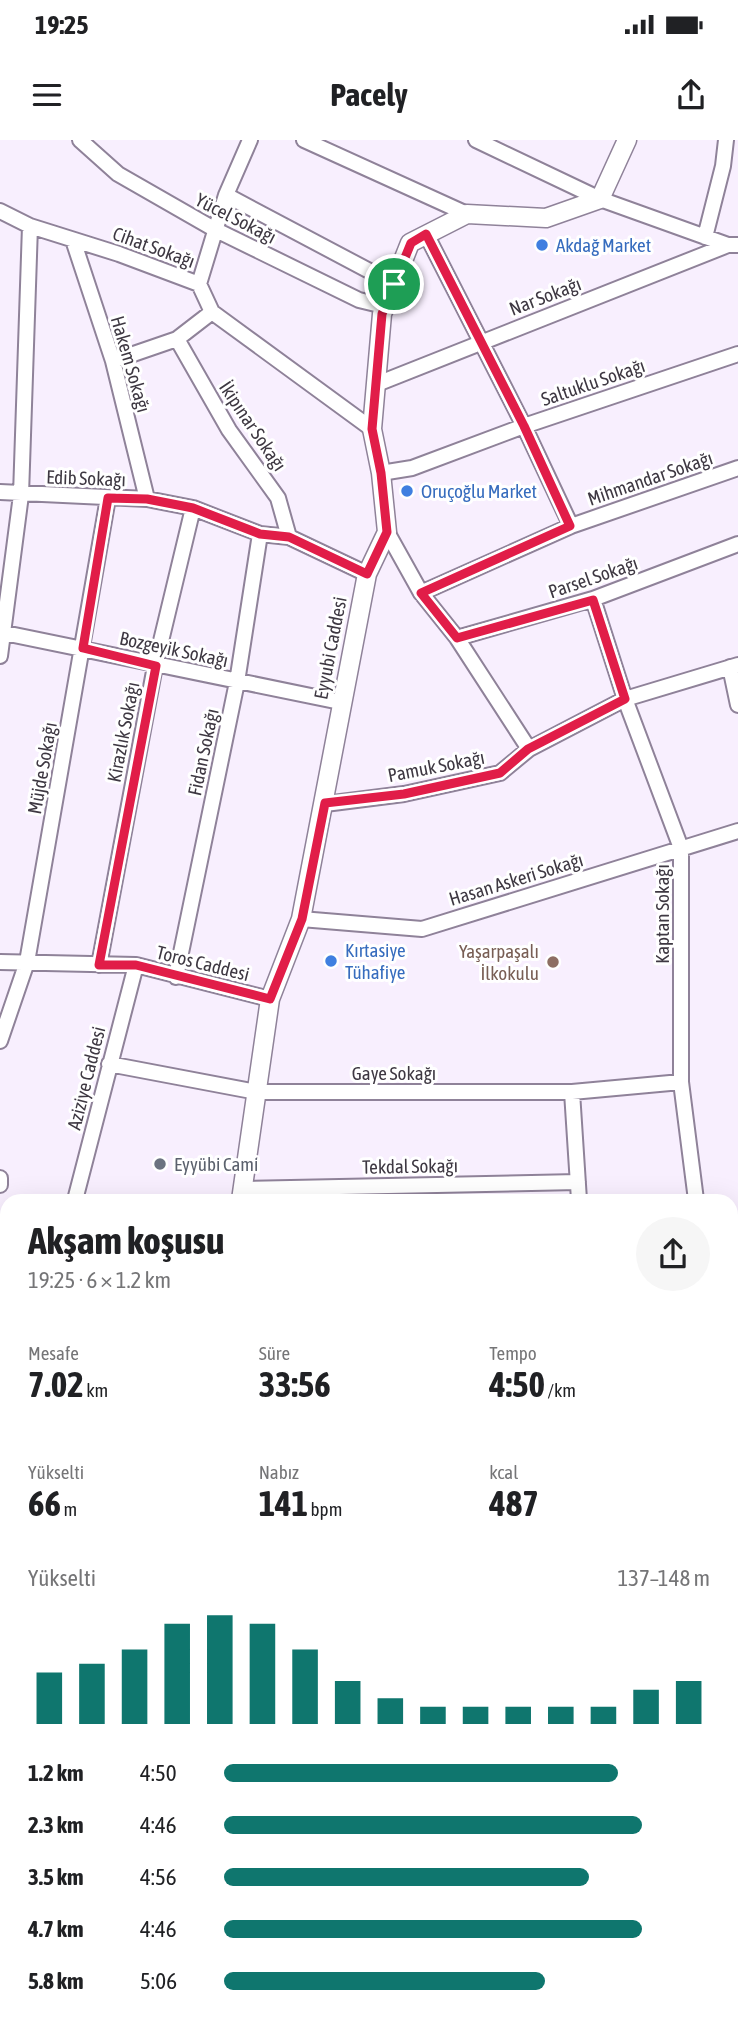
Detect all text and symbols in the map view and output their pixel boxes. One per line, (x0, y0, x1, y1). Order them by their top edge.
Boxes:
text: 19:25 (35, 10, 89, 40)
icon: menu (28, 76, 66, 114)
text: Pacely (330, 76, 408, 113)
icon: share (672, 76, 710, 114)
street label: Yücel Sokağı (192, 188, 280, 248)
street label: Cihat Sokağı (110, 222, 198, 272)
place label: Akdağ Market (556, 234, 651, 256)
marker: Akdağ Market (534, 237, 550, 253)
pin (364, 254, 424, 314)
icon: arrive (375, 265, 413, 303)
street label: Nar Sokağı (506, 272, 584, 320)
street label: Hakem Sokağı (107, 313, 155, 415)
street label: Saltuklu Sokağı (538, 354, 648, 410)
street label: İkipınar Sokağı (215, 377, 291, 475)
street label: Mihmandar Sokağı (585, 446, 715, 510)
street label: Edib Sokağı (46, 466, 126, 490)
place label: Oruçoğlu Market (421, 480, 537, 502)
marker: Oruçoğlu Market (399, 483, 415, 499)
street label: Parsel Sokağı (545, 551, 641, 603)
street label: Eyyubi Caddesi (309, 595, 351, 701)
street label: Bozgeyik Sokağı (118, 627, 230, 671)
street label: Kirazlık Sokağı (103, 680, 143, 784)
street label: Fidan Sokağı (183, 707, 223, 797)
street label: Müjde Sokağı (23, 720, 61, 816)
street label: Pamuk Sokağı (386, 746, 486, 786)
street label: Hasan Askeri Sokağı (446, 848, 586, 910)
street label: Kaptan Sokağı (651, 864, 673, 964)
place label: Kırtasiye Tühafiye (345, 939, 406, 983)
place label: Yaşarpaşalı İlkokulu (459, 940, 539, 984)
street label: Toros Caddesi (154, 941, 252, 985)
marker: Kırtasiye Tühafiye (323, 953, 339, 969)
marker: Yaşarpaşalı İlkokulu (545, 954, 561, 970)
street label: Aziziye Caddesi (63, 1024, 109, 1132)
street label: Gaye Sokağı (352, 1062, 436, 1084)
place label: Eyyübi Cami (174, 1153, 258, 1175)
street label: Tekdal Sokağı (362, 1154, 458, 1178)
marker: Eyyübi Cami (152, 1156, 168, 1172)
button: share (636, 1217, 710, 1291)
text: Akşam koşusu (28, 1219, 224, 1262)
text: 19:25 · 6 × 1.2 km (28, 1267, 171, 1293)
text: Mesafe (28, 1342, 79, 1364)
text: Süre (259, 1342, 290, 1364)
text: Tempo (489, 1342, 537, 1364)
text: 7.02 (28, 1364, 84, 1404)
text: 33:56 (259, 1364, 331, 1404)
text: 4:50 (489, 1364, 545, 1404)
text: km (84, 1379, 108, 1401)
text: /km (545, 1379, 576, 1401)
text: Yükselti (28, 1461, 84, 1483)
text: Nabız (259, 1461, 299, 1483)
text: kcal (489, 1461, 518, 1483)
text: 66 (28, 1483, 61, 1523)
text: 141 (259, 1483, 308, 1523)
text: 487 (489, 1483, 539, 1523)
text: m (61, 1498, 77, 1520)
text: bpm (308, 1498, 342, 1520)
text: Yükselti (28, 1565, 96, 1591)
text: 137–148 m (617, 1565, 710, 1591)
text: 1.2 km (28, 1760, 84, 1786)
text: 4:50 (140, 1760, 177, 1786)
text: 2.3 km (28, 1812, 84, 1838)
text: 4:46 (140, 1812, 177, 1838)
text: 3.5 km (28, 1864, 84, 1890)
text: 4:56 (140, 1864, 177, 1890)
text: 4.7 km (28, 1916, 84, 1942)
text: 4:46 (140, 1916, 177, 1942)
text: 5.8 km (28, 1968, 84, 1994)
text: 5:06 (140, 1968, 177, 1994)

